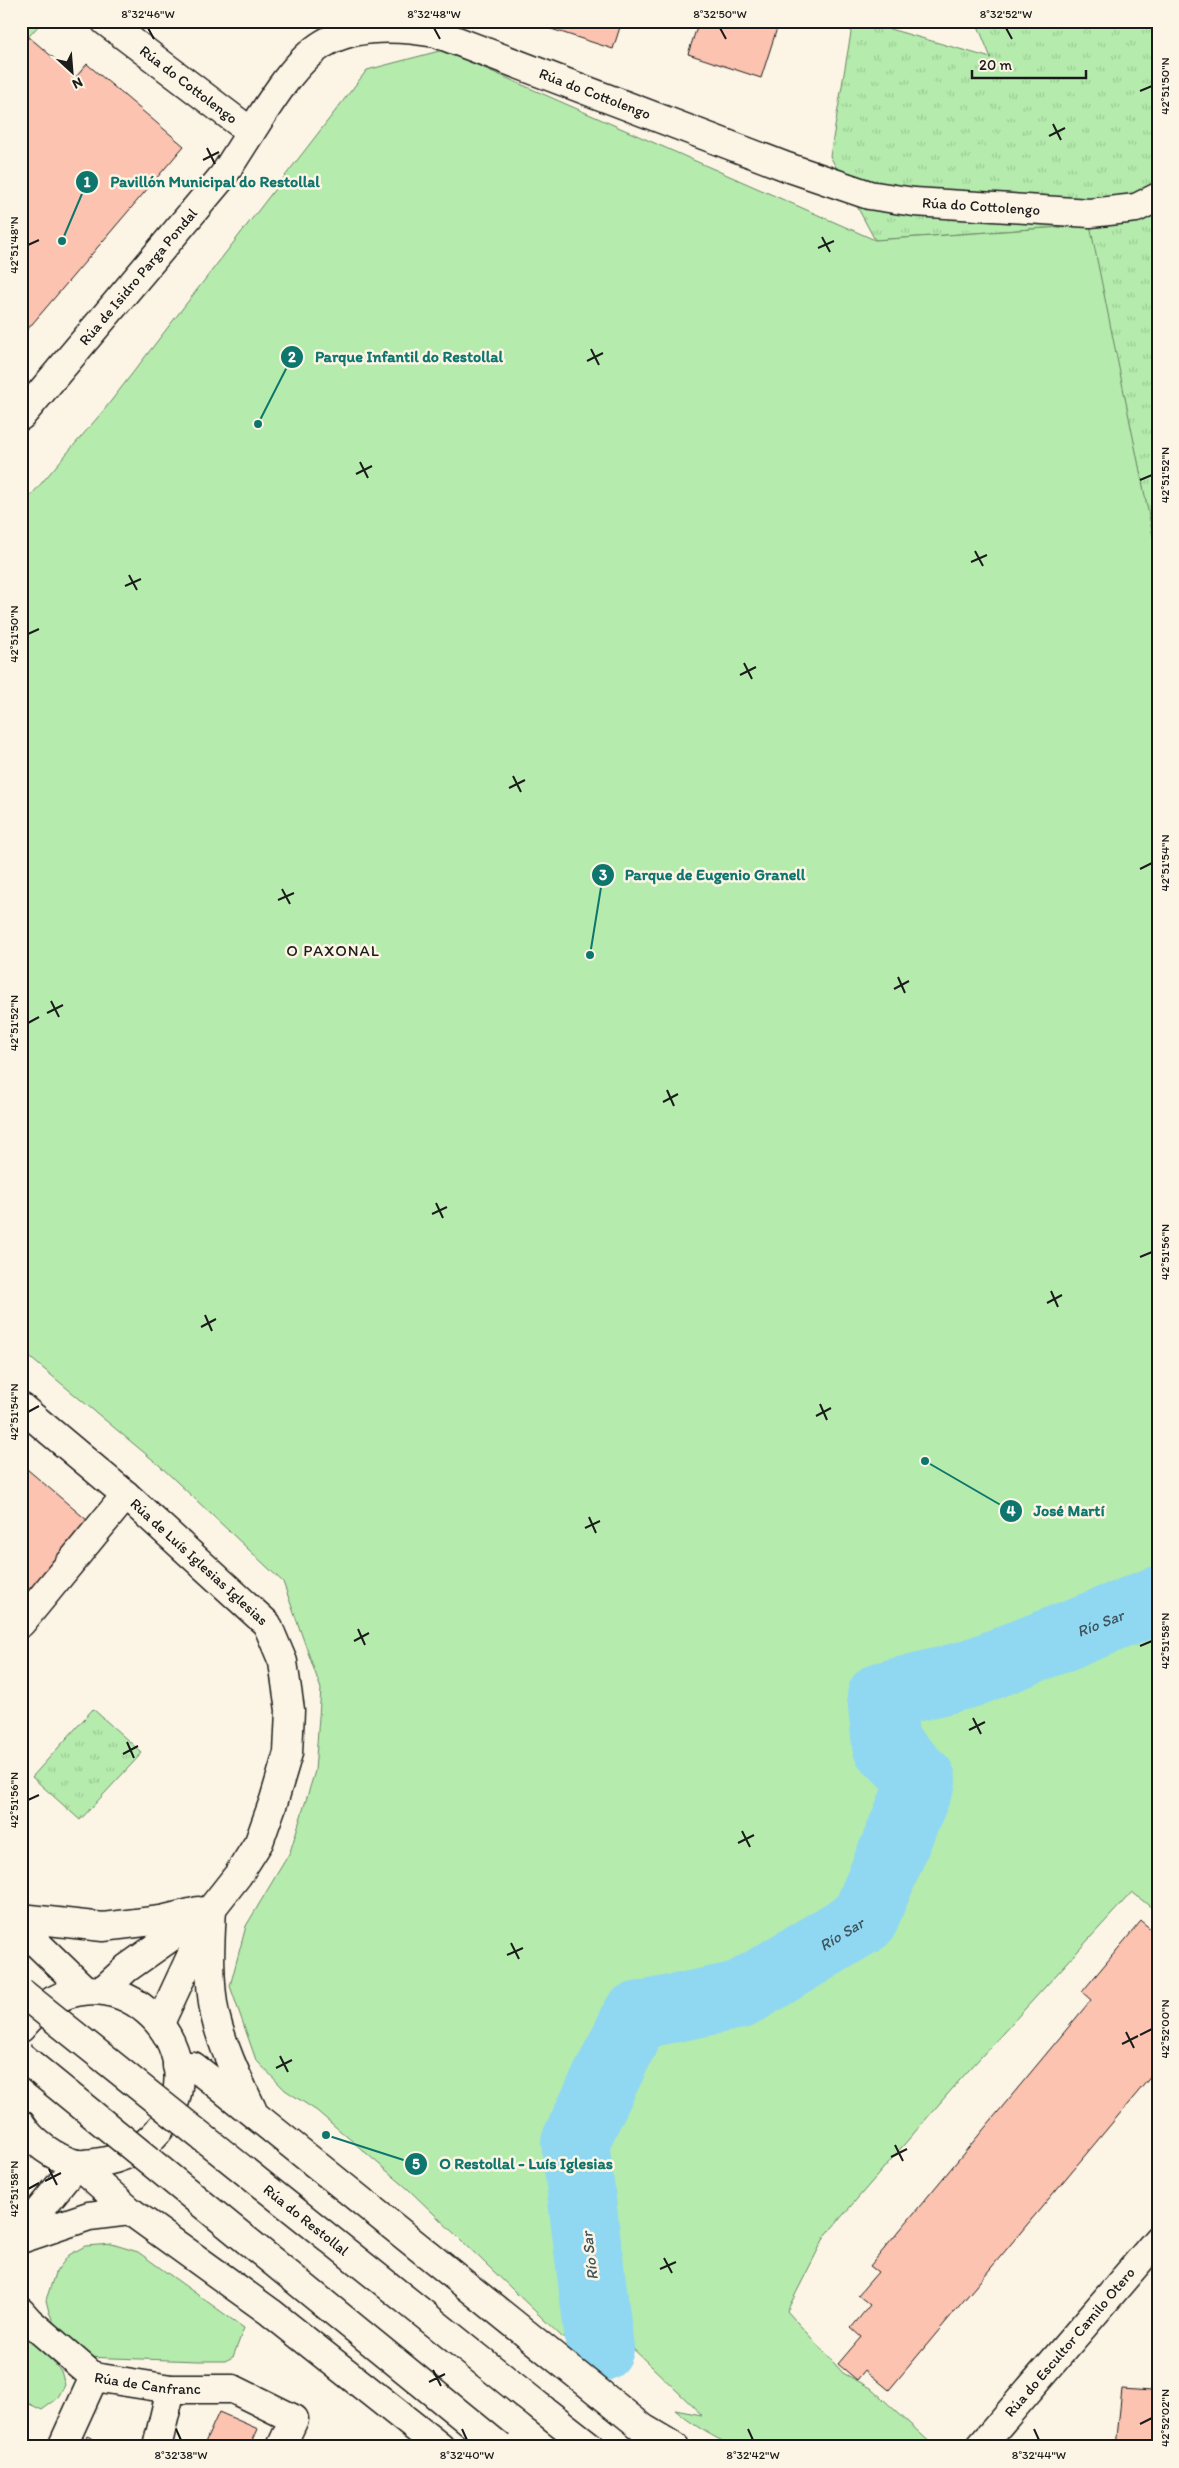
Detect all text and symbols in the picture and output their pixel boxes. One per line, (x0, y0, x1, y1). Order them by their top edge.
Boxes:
text: 8°32'46"W (121, 7, 175, 21)
text: 8°32'48"W (407, 7, 461, 21)
text: 8°32'50"W (693, 7, 747, 21)
text: 8°32'52"W (980, 7, 1032, 21)
street label: Rúa do Cottolengo (136, 42, 241, 127)
north arrow (48, 48, 98, 98)
scale bar (972, 48, 1085, 80)
text: 20 m (979, 56, 1013, 74)
text: 42°51'50"N (1158, 57, 1172, 115)
street label: Rúa do Cottolengo (537, 64, 653, 123)
text: N (70, 74, 85, 93)
callout: Pavillón Municipal do Restollal (75, 166, 330, 197)
text: Pavillón Municipal do Restollal (110, 172, 320, 192)
text: 1 (84, 173, 91, 191)
street label: Rúa do Cottolengo (922, 194, 1041, 219)
street label: Rúa de Isidro Parga Pondal (75, 204, 201, 349)
text: 42°51'48"N (7, 216, 21, 274)
callout: Parque Infantil do Restollal (280, 341, 514, 372)
text: Parque Infantil do Restollal (315, 347, 504, 367)
text: 2 (288, 348, 296, 366)
text: 42°51'52"N (1158, 447, 1172, 503)
text: 42°51'50"N (7, 605, 21, 663)
text: 42°51'54"N (1158, 834, 1172, 892)
callout: Parque de Eugenio Granell (590, 859, 815, 890)
text: Parque de Eugenio Granell (625, 865, 806, 885)
text: 3 (599, 866, 607, 884)
district label: O PAXONAL (286, 941, 380, 960)
text: 42°51'52"N (7, 995, 21, 1051)
text: 42°51'56"N (1158, 1224, 1172, 1280)
text: 42°51'54"N (7, 1383, 21, 1441)
street label: Rúa de Luís Iglesias Iglesias (126, 1494, 272, 1630)
callout: José Martí (999, 1495, 1115, 1526)
text: José Martí (1033, 1501, 1105, 1520)
text: 4 (1006, 1502, 1016, 1520)
water label: Río Sar (1074, 1605, 1128, 1641)
text: 42°51'58"N (1158, 1613, 1172, 1669)
text: 42°51'56"N (7, 1772, 21, 1828)
water label: Río Sar (816, 1913, 869, 1955)
text: 42°52'00"N (1158, 1999, 1172, 2059)
callout: O Restollal - Luís Iglesias (404, 2148, 622, 2179)
text: O Restollal - Luís Iglesias (439, 2154, 613, 2174)
text: 5 (412, 2155, 420, 2173)
text: 42°51'58"N (7, 2161, 21, 2217)
street label: Rúa do Restollal (260, 2180, 353, 2260)
water label: Río Sar (577, 2229, 602, 2281)
street label: Rúa do Escultor Camilo Otero (1001, 2264, 1139, 2421)
street label: Rúa de Canfranc (93, 2368, 201, 2398)
text: 42°52'02"N (1158, 2389, 1172, 2447)
text: 8°32'38"W (155, 2448, 207, 2462)
text: 8°32'40"W (440, 2448, 494, 2462)
text: 8°32'42"W (726, 2448, 780, 2462)
text: 8°32'44"W (1012, 2448, 1066, 2462)

